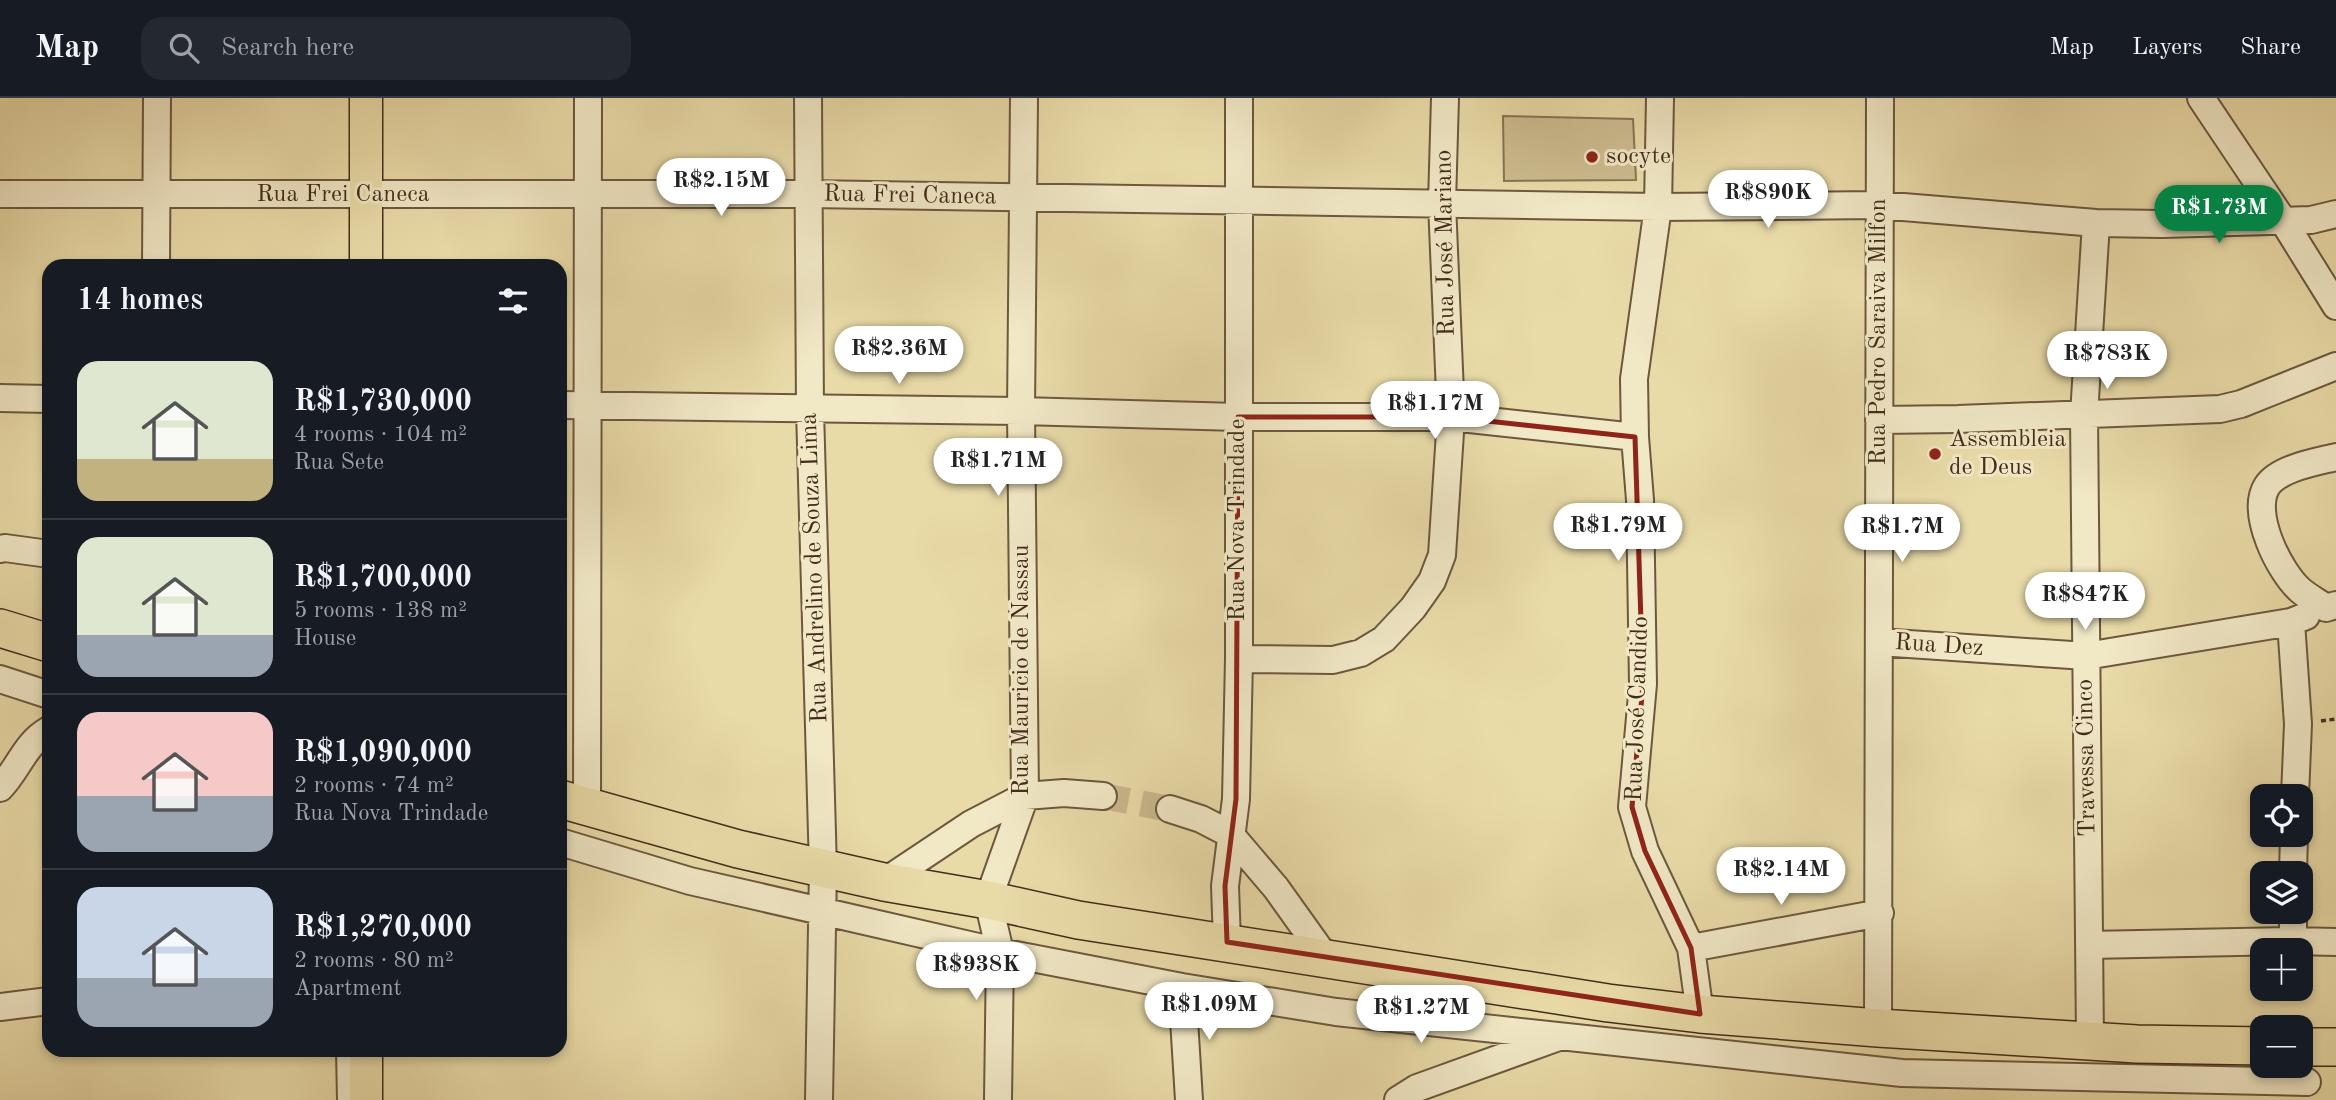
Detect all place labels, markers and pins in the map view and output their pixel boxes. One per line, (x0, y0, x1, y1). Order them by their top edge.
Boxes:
place label: socyte (1606, 145, 1671, 169)
marker: socyte (1584, 149, 1600, 165)
pin: R$2.15M (656, 158, 786, 218)
pin: R$890K (1711, 170, 1825, 230)
pin: R$1.73M (2154, 186, 2284, 245)
pin: R$2.36M (834, 327, 964, 386)
pin: R$783K (2050, 331, 2164, 391)
pin: R$1.17M (1370, 382, 1500, 441)
place label: Assembleia de Deus (1949, 428, 2067, 480)
pin: R$1.71M (933, 438, 1063, 498)
marker: Assembleia de Deus (1927, 446, 1943, 462)
pin: R$1.79M (1553, 504, 1683, 563)
pin: R$1.7M (1845, 504, 1959, 564)
pin: R$847K (2028, 573, 2142, 632)
pin: R$2.14M (1716, 848, 1846, 907)
pin: R$938K (919, 942, 1033, 1002)
pin: R$1.09M (1144, 982, 1274, 1042)
pin: R$1.27M (1356, 986, 1486, 1045)

